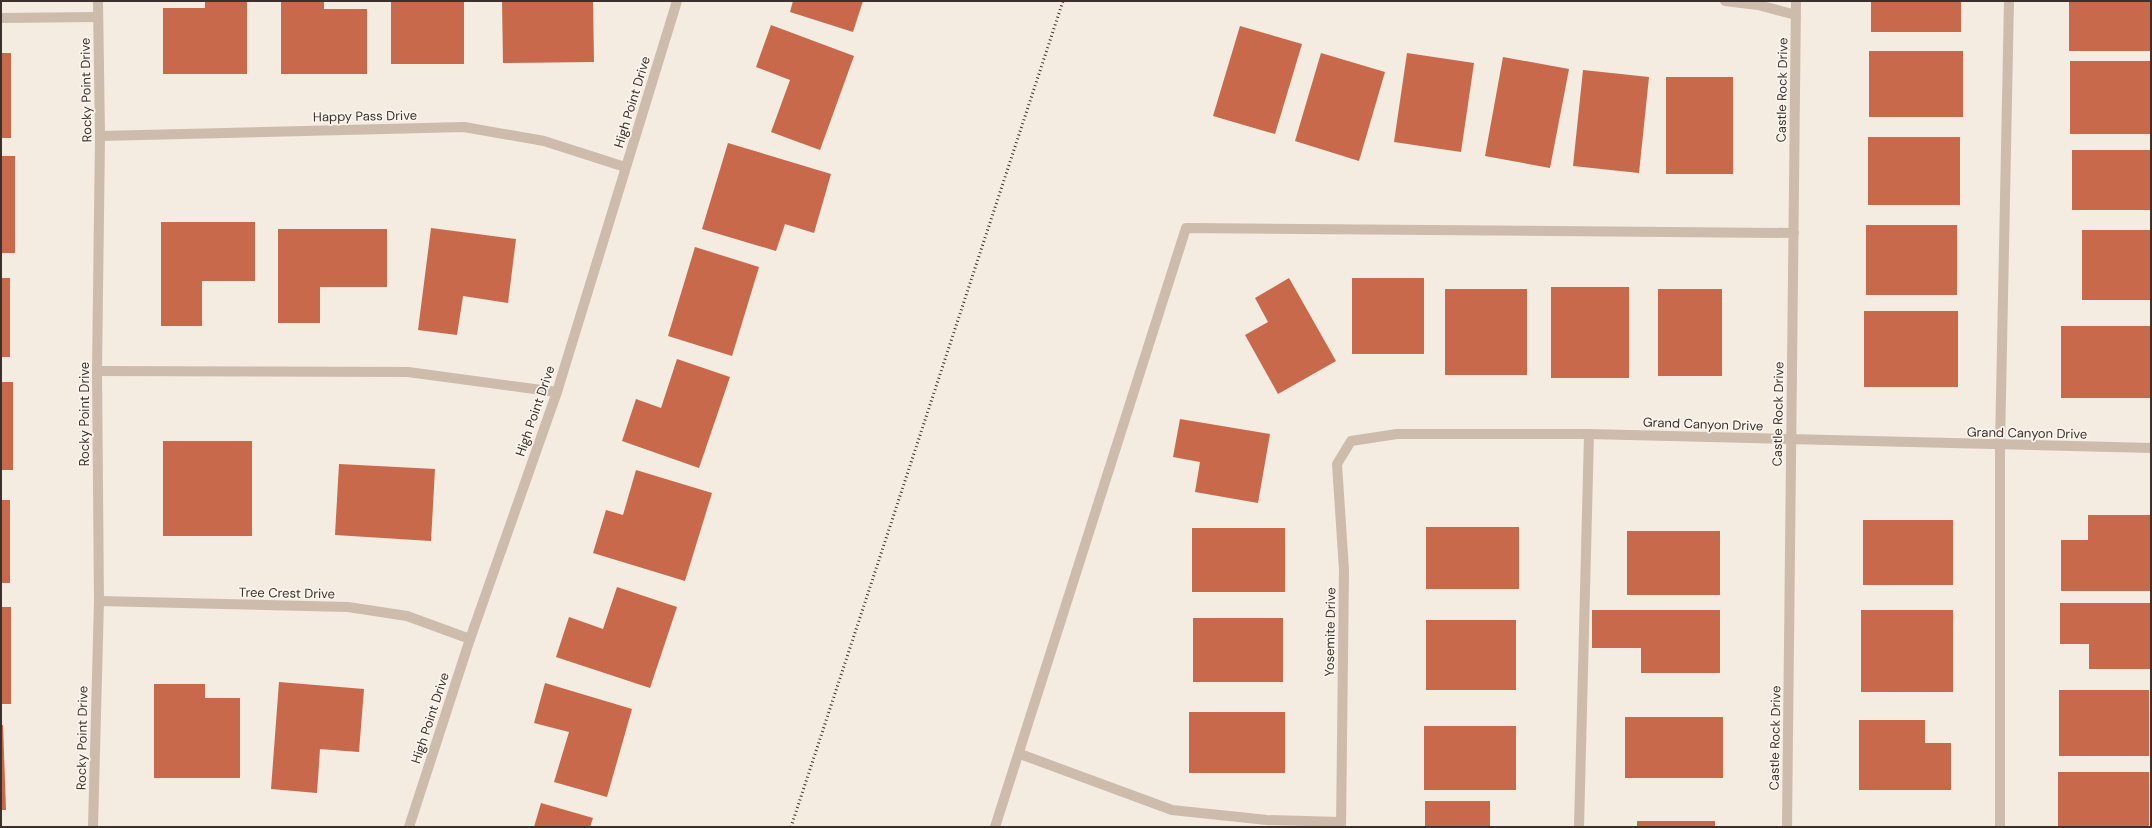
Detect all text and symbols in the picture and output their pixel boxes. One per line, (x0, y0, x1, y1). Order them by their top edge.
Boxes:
street label: Castle Rock Drive (1773, 37, 1791, 143)
street label: Rocky Point Drive (77, 38, 95, 142)
street label: High Point Drive (610, 54, 654, 150)
street label: Happy Pass Drive (313, 107, 417, 125)
street label: Castle Rock Drive (1769, 361, 1787, 467)
street label: Rocky Point Drive (76, 362, 93, 466)
street label: High Point Drive (512, 363, 558, 459)
street label: Grand Canyon Drive (1642, 413, 1764, 435)
street label: Grand Canyon Drive (1967, 423, 2087, 443)
street label: Tree Crest Drive (239, 584, 335, 602)
street label: Yosemite Drive (1321, 587, 1339, 677)
street label: High Point Drive (407, 670, 453, 766)
street label: Castle Rock Drive (1766, 685, 1784, 791)
street label: Rocky Point Drive (73, 686, 91, 790)

